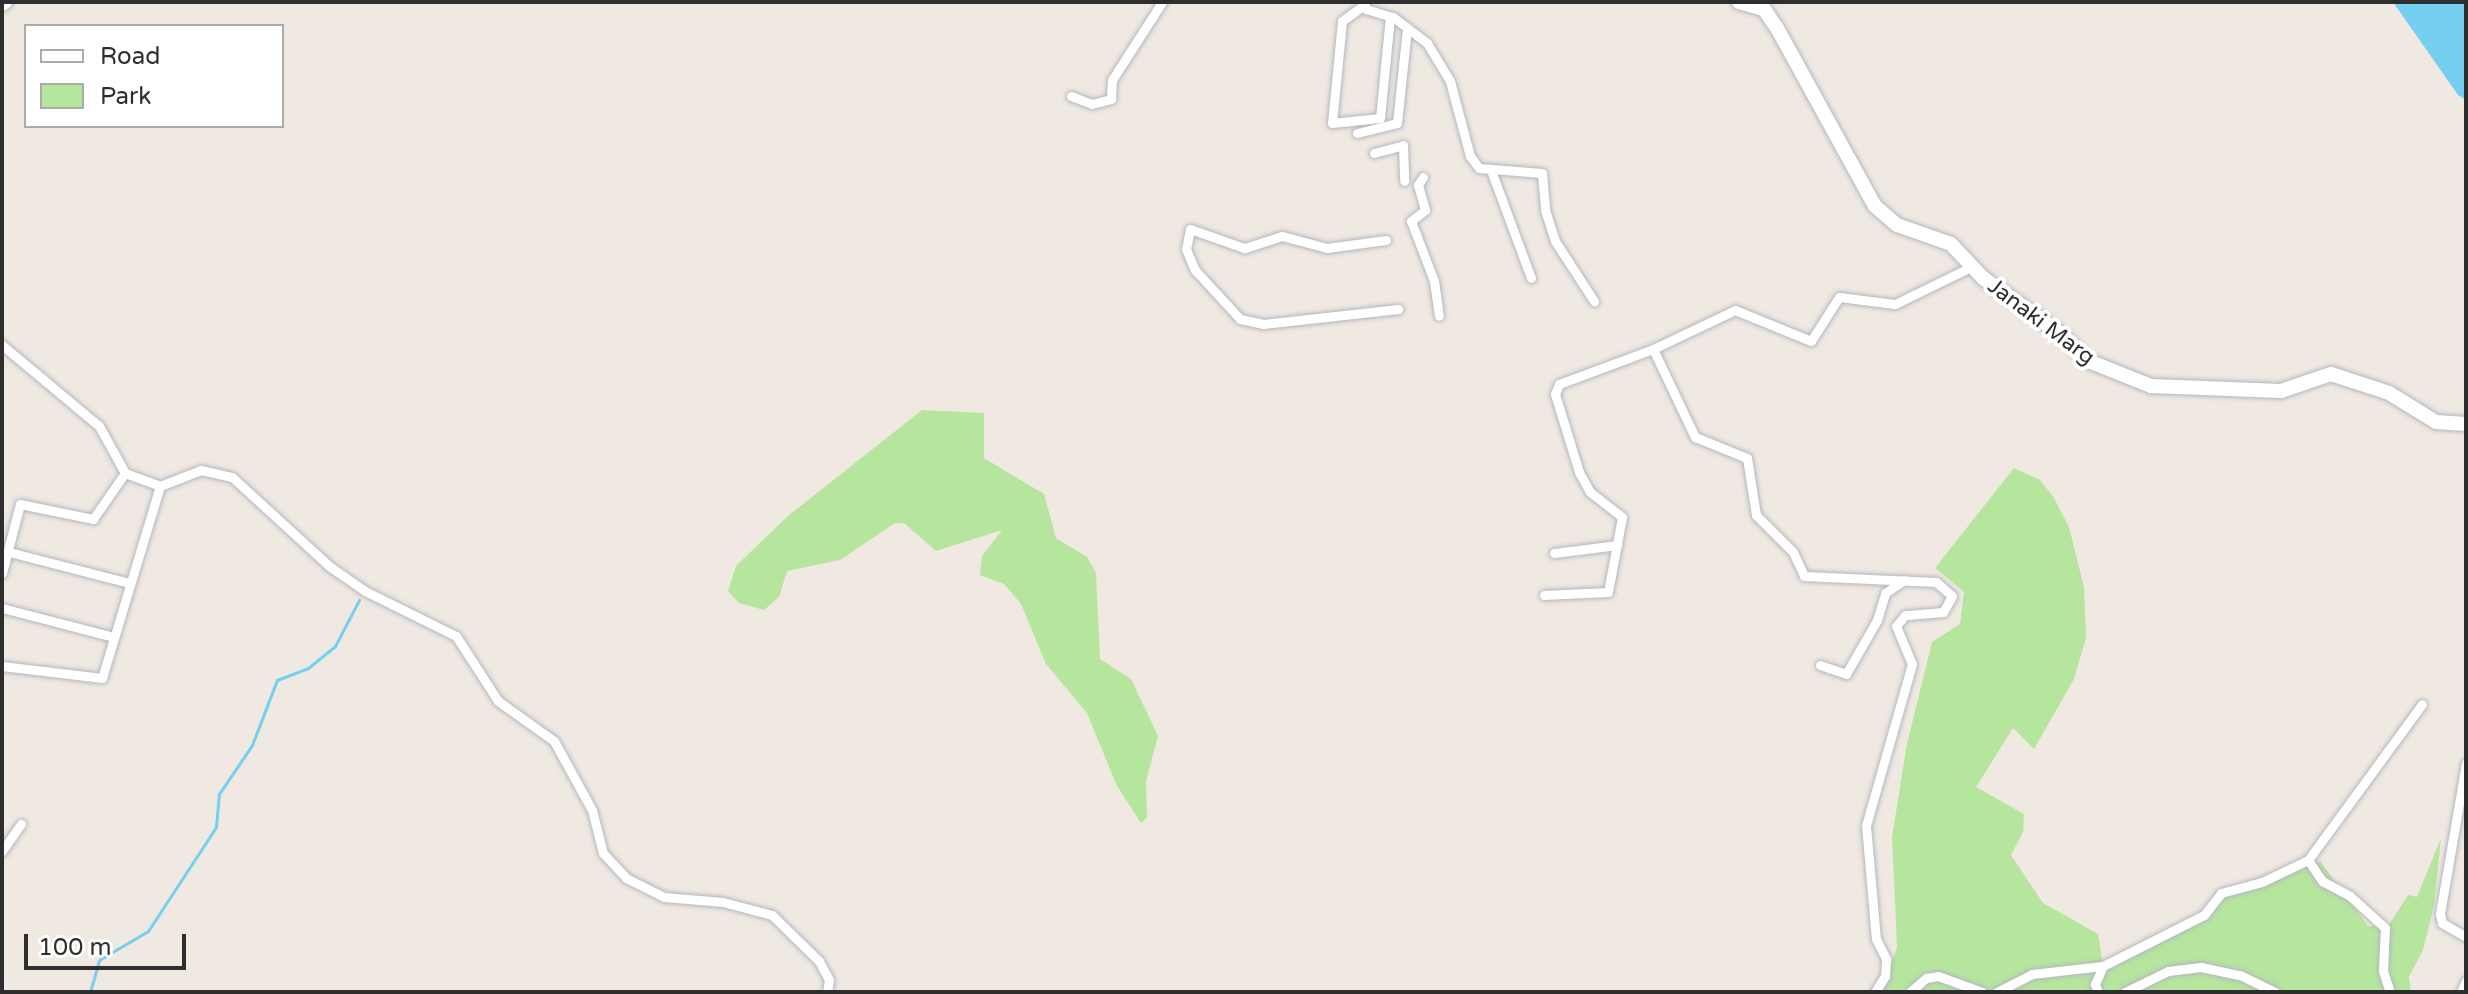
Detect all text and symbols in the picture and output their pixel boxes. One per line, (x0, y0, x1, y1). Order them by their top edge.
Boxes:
legend (24, 24, 284, 128)
text: Road (100, 42, 160, 71)
text: Park (100, 82, 151, 111)
street label: Janaki Marg (1982, 273, 2100, 371)
scale bar (28, 918, 190, 968)
text: 100 m (38, 933, 112, 962)

